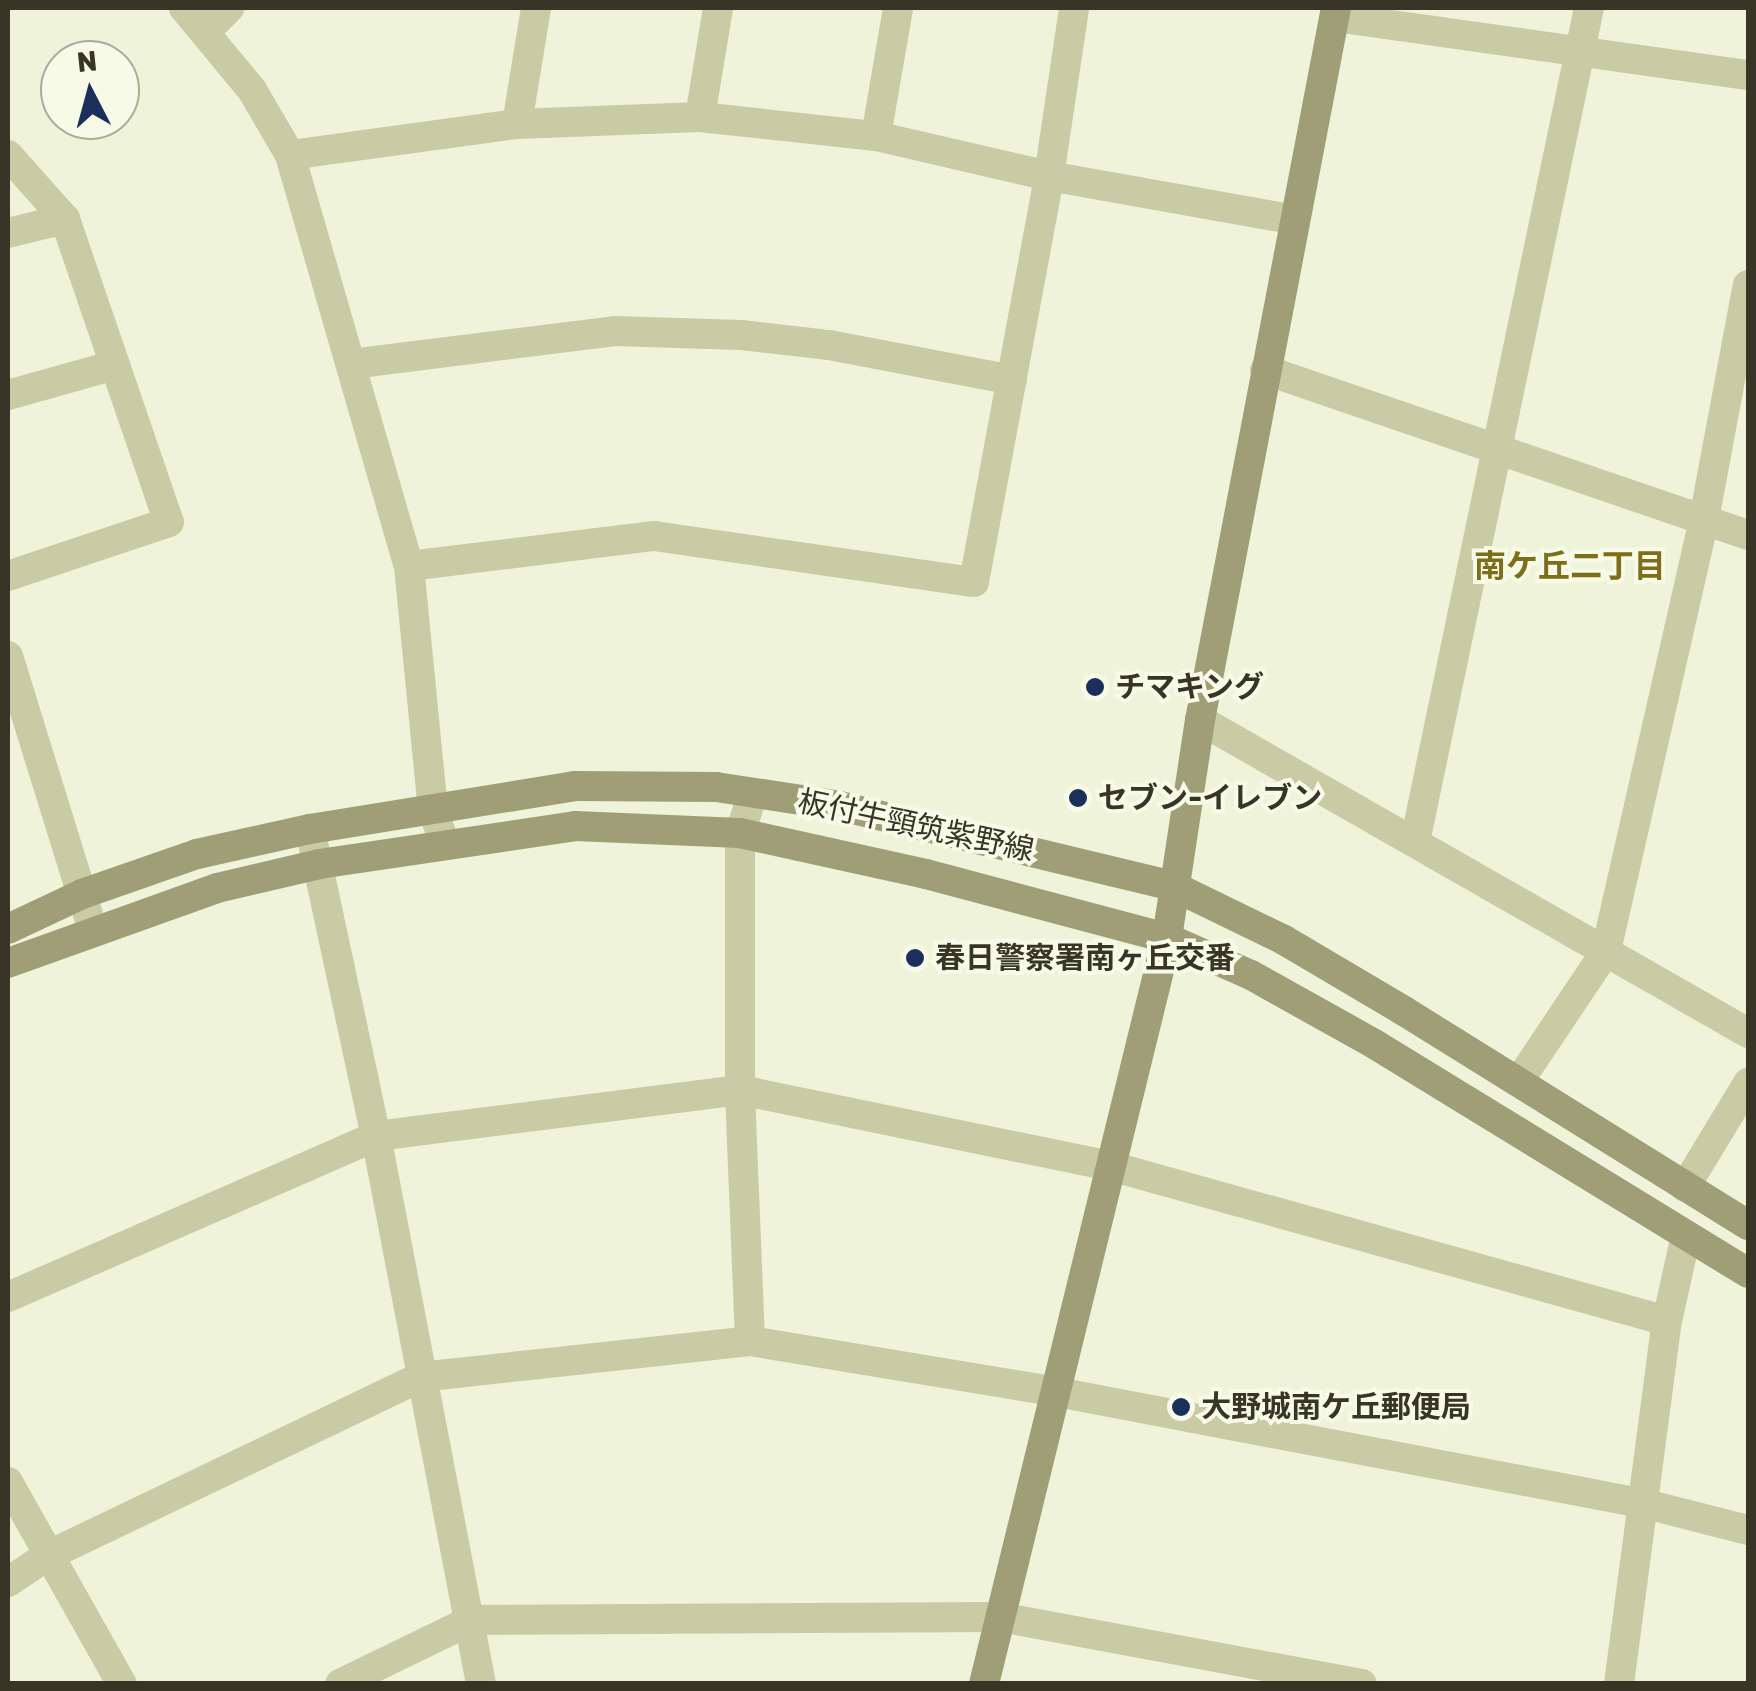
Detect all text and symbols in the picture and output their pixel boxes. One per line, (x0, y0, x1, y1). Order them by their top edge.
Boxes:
north arrow (40, 40, 140, 140)
text: N (75, 44, 99, 79)
district label: 南ケ丘二丁目 (1474, 547, 1666, 585)
place label: チマキング (1115, 669, 1265, 705)
marker: チマキング (1084, 676, 1106, 698)
place label: セブン-イレブン (1098, 780, 1322, 816)
street label: 板付牛頸筑紫野線 (795, 783, 1037, 869)
marker: セブン-イレブン (1067, 787, 1089, 809)
place label: 春日警察署南ヶ丘交番 (935, 940, 1235, 976)
marker: 春日警察署南ヶ丘交番 (904, 947, 926, 969)
place label: 大野城南ケ丘郵便局 (1201, 1389, 1471, 1425)
marker: 大野城南ケ丘郵便局 (1170, 1396, 1192, 1418)

